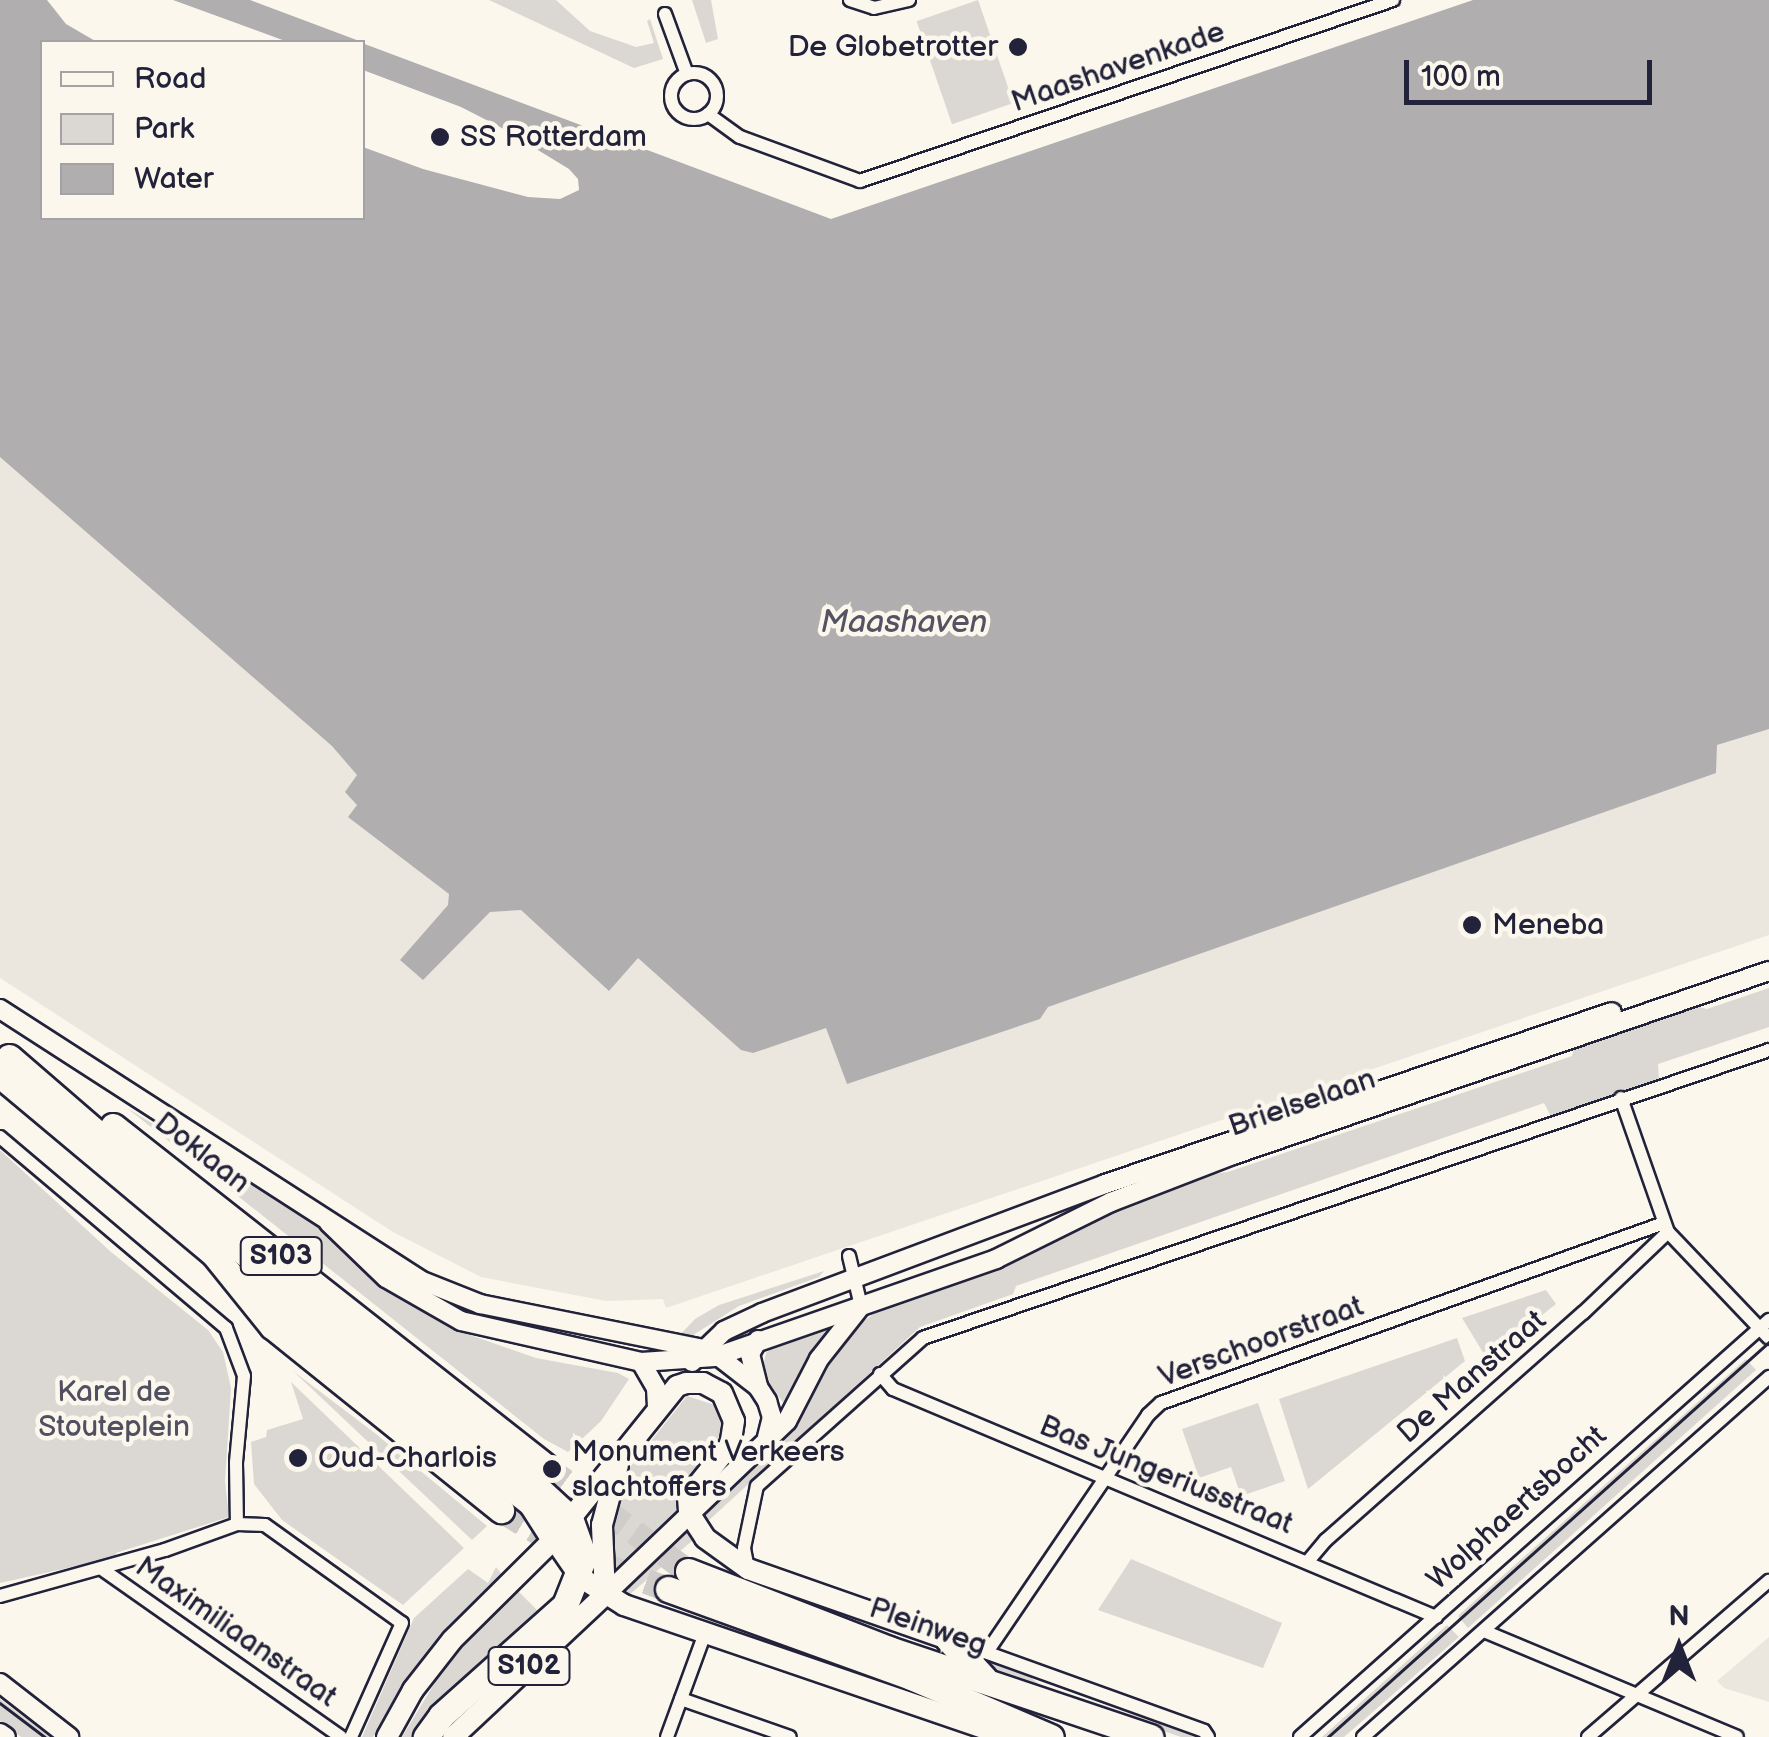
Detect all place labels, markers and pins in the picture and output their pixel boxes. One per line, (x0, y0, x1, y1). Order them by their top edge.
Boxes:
place label: De Globetrotter (788, 29, 998, 65)
marker: De Globetrotter (1007, 36, 1029, 58)
place label: SS Rotterdam (460, 119, 647, 155)
marker: SS Rotterdam (429, 126, 451, 148)
place label: Meneba (1492, 907, 1604, 943)
marker: Meneba (1461, 914, 1483, 936)
place label: Monument Verkeers slachtoffers (572, 1434, 846, 1504)
place label: Oud-Charlois (318, 1440, 497, 1476)
marker: Oud-Charlois (287, 1447, 309, 1469)
marker: Monument Verkeers slachtoffers (541, 1458, 563, 1480)

